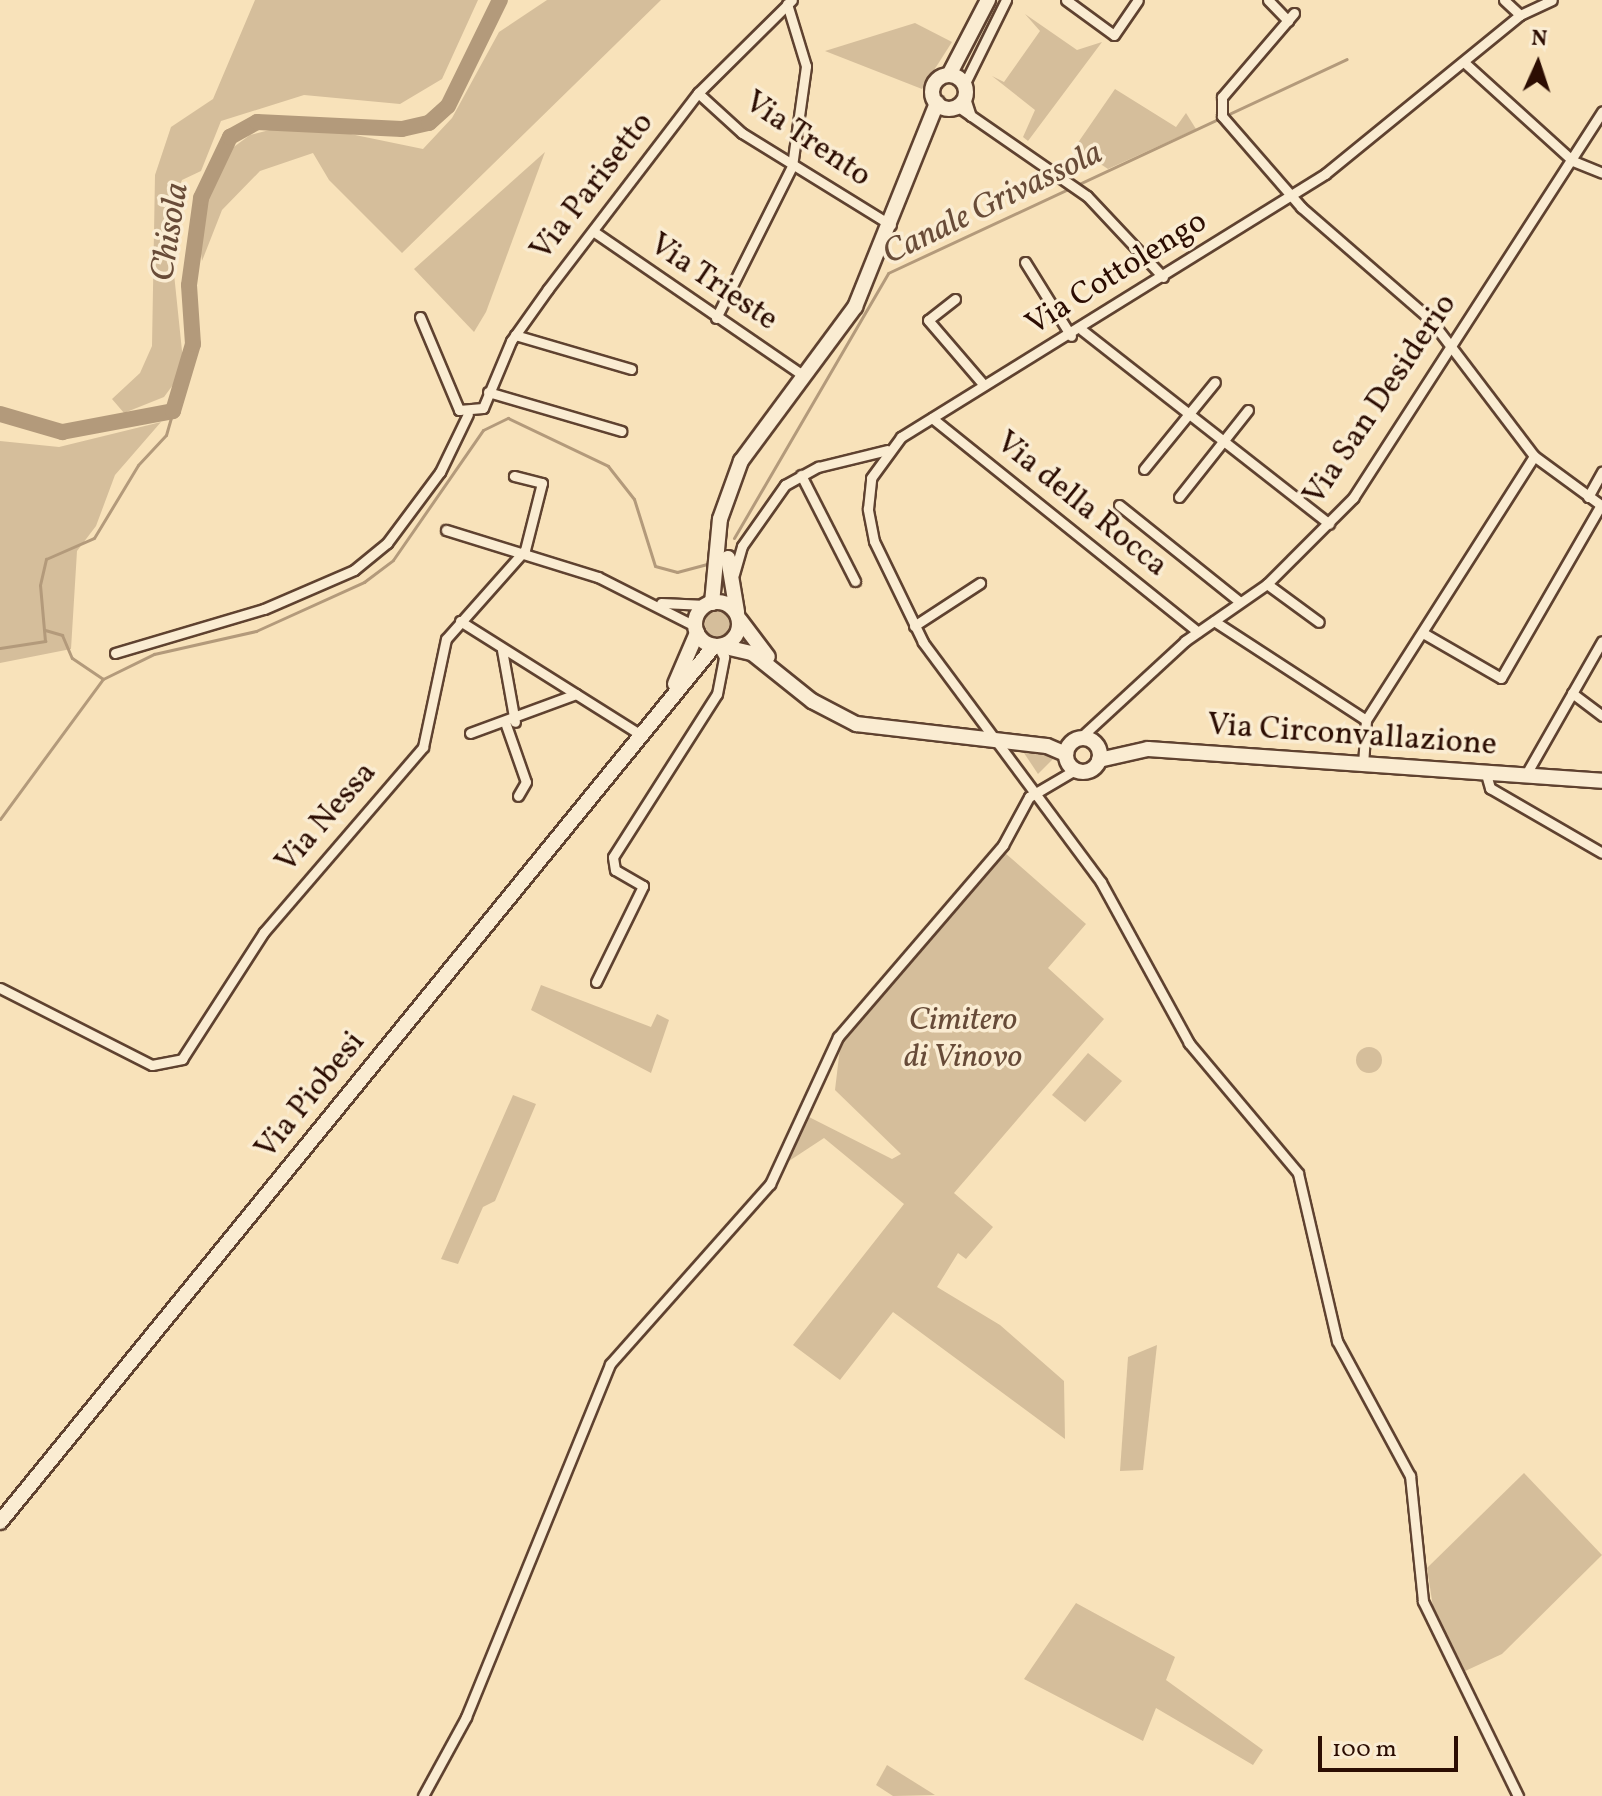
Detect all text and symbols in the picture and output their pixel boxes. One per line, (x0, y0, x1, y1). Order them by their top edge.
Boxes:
north arrow (1498, 24, 1578, 104)
text: N (1530, 24, 1548, 55)
street label: Via Trento (736, 83, 878, 197)
street label: Via Parisetto (523, 105, 663, 269)
water label: Canale Grivassola (876, 133, 1110, 275)
water label: Chisola (143, 180, 199, 284)
street label: Via Cottolengo (1019, 203, 1215, 345)
street label: Via Trieste (641, 226, 785, 340)
street label: Via San Desiderio (1296, 287, 1466, 513)
street label: Via della Rocca (987, 424, 1175, 586)
street label: Via Circonvallazione (1206, 707, 1498, 765)
street label: Via Nessa (268, 755, 386, 881)
park label: Cimitero di Vinovo (904, 1003, 1022, 1078)
street label: Via Piobesi (248, 1024, 374, 1168)
scale bar (1322, 1720, 1462, 1770)
text: 100 m (1332, 1733, 1397, 1767)

